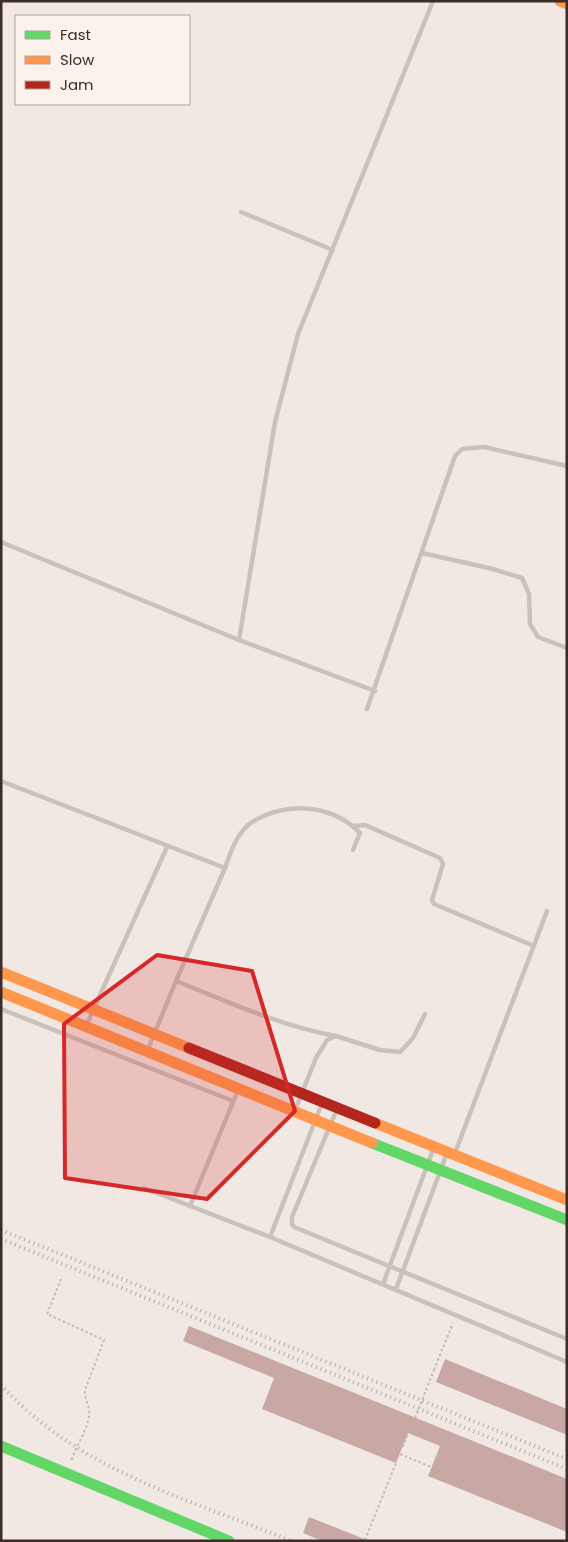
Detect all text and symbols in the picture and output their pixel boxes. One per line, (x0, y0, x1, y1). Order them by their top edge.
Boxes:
legend (15, 15, 190, 105)
text: Fast (60, 24, 91, 45)
text: Slow (60, 49, 95, 70)
text: Jam (60, 74, 94, 95)

